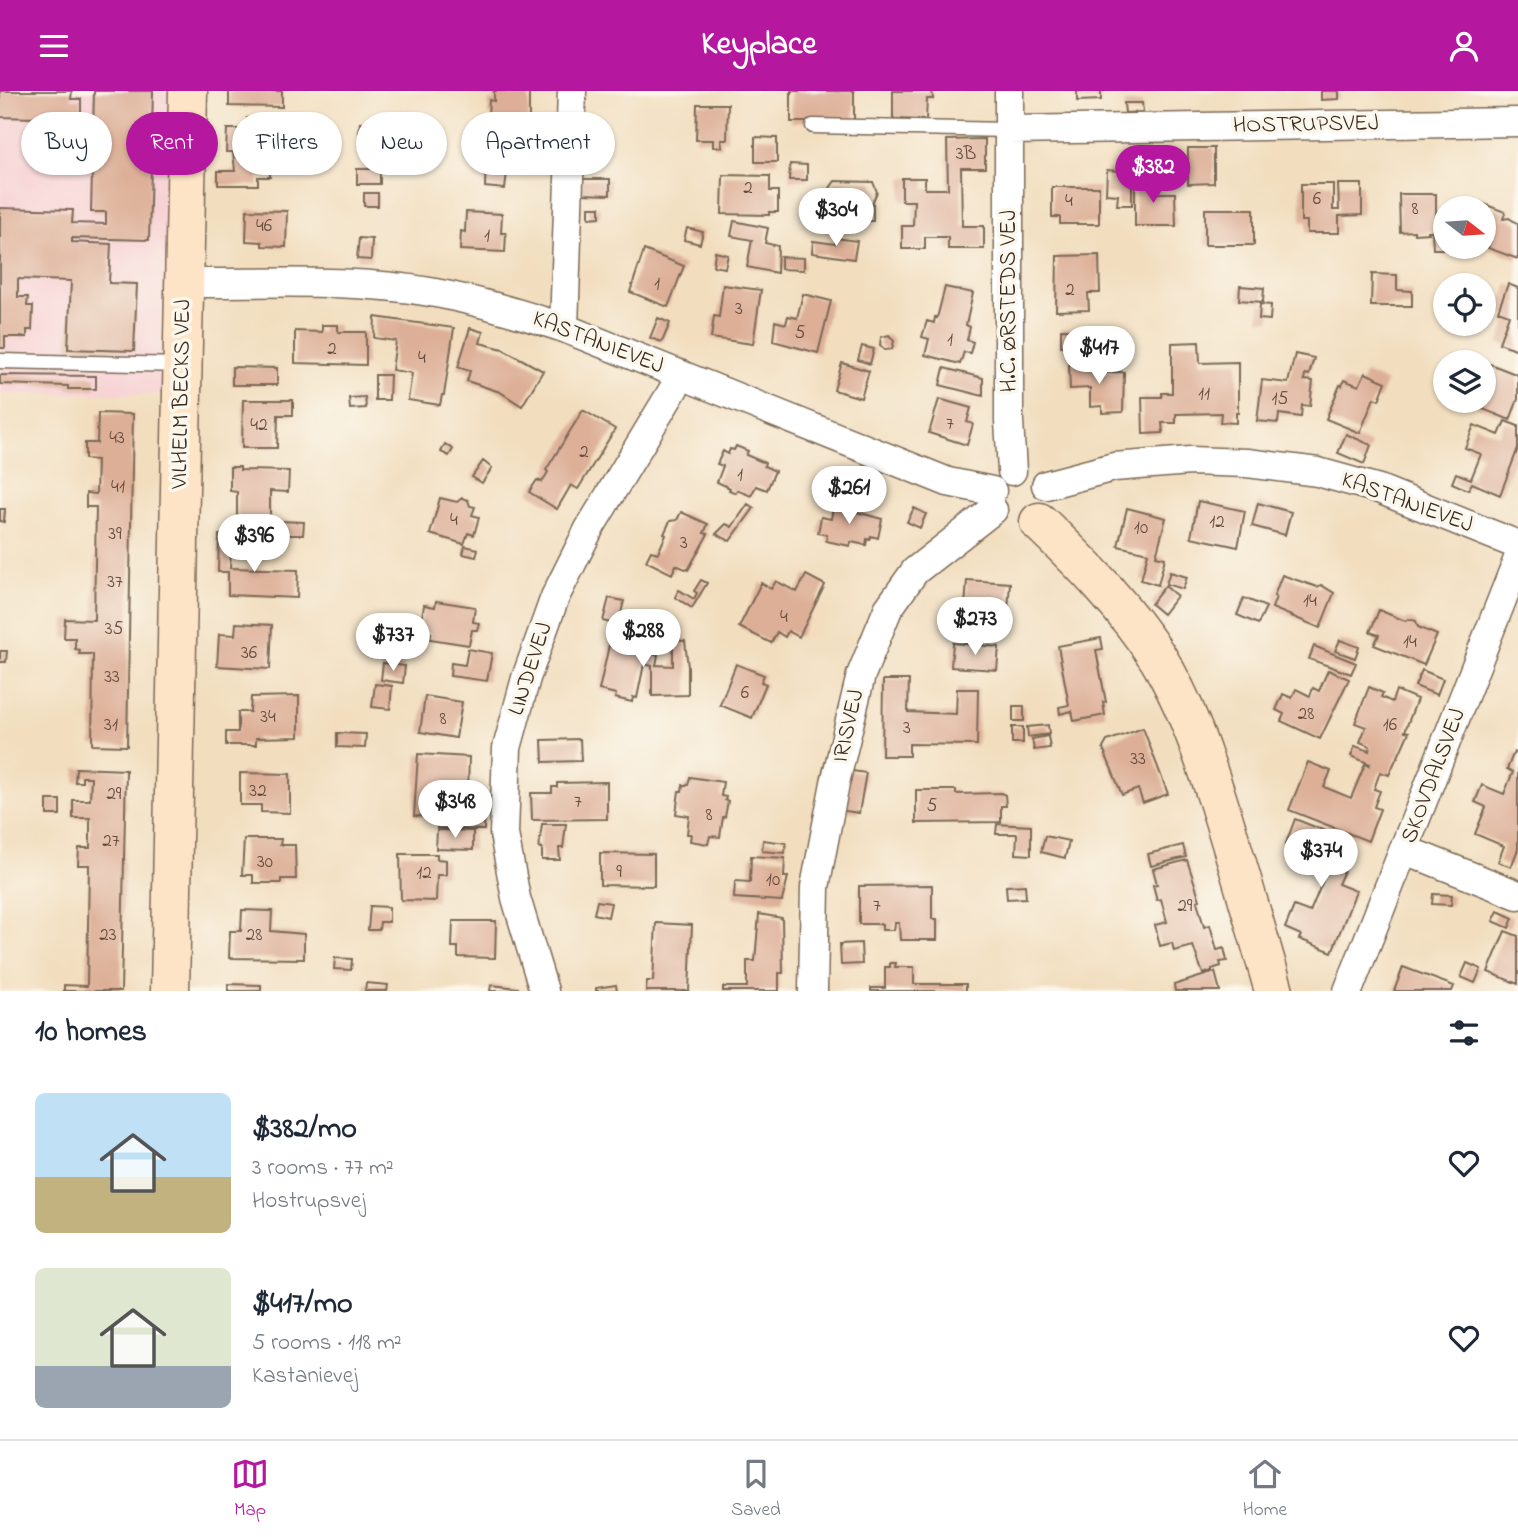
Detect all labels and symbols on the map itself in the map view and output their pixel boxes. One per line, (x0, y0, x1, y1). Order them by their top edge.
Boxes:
street label: HOSTRUPSVEJ (1233, 107, 1379, 143)
house number: 3B (956, 141, 977, 168)
pin: $382 (1112, 145, 1194, 205)
house number: 2 (743, 175, 753, 202)
house number: 6 (1313, 186, 1321, 213)
pin: $304 (795, 188, 877, 248)
house number: 4 (1065, 188, 1073, 215)
house number: 8 (1411, 196, 1419, 223)
north arrow (1433, 196, 1496, 259)
street label: H.C. ØRSTEDS VEJ (993, 210, 1026, 392)
house number: 46 (256, 213, 272, 240)
house number: 1 (484, 223, 490, 250)
house number: 1 (654, 271, 660, 298)
house number: 2 (1065, 277, 1075, 304)
house number: 3 (735, 296, 743, 323)
street label: VILHELM BECKS VEJ (164, 299, 200, 490)
street label: KASTANIEVEJ (528, 303, 668, 383)
house number: 5 (795, 320, 806, 347)
house number: 1 (947, 327, 953, 354)
pin: $417 (1058, 327, 1140, 386)
house number: 2 (327, 336, 337, 363)
house number: 4 (418, 345, 426, 372)
house number: 11 (1198, 381, 1210, 408)
house number: 15 (1272, 386, 1289, 413)
house number: 7 (946, 411, 954, 438)
house number: 42 (250, 412, 268, 439)
house number: 43 (109, 425, 125, 452)
house number: 2 (579, 439, 589, 466)
house number: 1 (737, 462, 743, 489)
street label: KASTANIEVEJ (1336, 464, 1478, 542)
pin: $261 (808, 467, 890, 526)
house number: 41 (111, 474, 125, 501)
house number: 4 (450, 507, 458, 534)
house number: 12 (1209, 509, 1225, 536)
pin: $396 (213, 515, 295, 574)
house number: 10 (1134, 515, 1148, 542)
house number: 39 (108, 521, 122, 548)
house number: 3 (680, 530, 688, 557)
house number: 37 (107, 569, 123, 596)
house number: 14 (1303, 588, 1317, 615)
pin: $273 (934, 597, 1016, 657)
house number: 4 (780, 604, 788, 631)
pin: $288 (602, 609, 684, 669)
pin: $737 (352, 613, 434, 673)
house number: 35 (105, 616, 123, 643)
street label: LINDEVEJ (500, 618, 562, 720)
house number: 14 (1403, 629, 1417, 656)
house number: 36 (241, 640, 257, 667)
house number: 33 (104, 664, 120, 691)
house number: 6 (741, 680, 749, 707)
street label: IRISVEJ (825, 686, 873, 766)
house number: 28 (1298, 701, 1314, 728)
house number: 34 (260, 704, 276, 731)
street label: SKOVDALSVEJ (1393, 704, 1475, 848)
house number: 8 (439, 706, 447, 733)
house number: 31 (104, 712, 118, 739)
house number: 16 (1383, 712, 1397, 739)
house number: 3 (903, 715, 911, 742)
house number: 33 (1130, 746, 1146, 773)
house number: 32 (249, 778, 267, 805)
house number: 29 (106, 781, 122, 808)
pin: $348 (414, 781, 496, 840)
house number: 7 (574, 789, 582, 816)
house number: 5 (927, 793, 938, 820)
house number: 8 (705, 802, 713, 829)
house number: 27 (102, 828, 120, 855)
pin: $374 (1280, 829, 1362, 889)
house number: 30 (257, 849, 273, 876)
house number: 9 (616, 859, 622, 886)
house number: 12 (416, 860, 432, 887)
house number: 10 (766, 867, 780, 894)
house number: 7 (873, 893, 881, 920)
house number: 29 (1177, 893, 1193, 920)
house number: 23 (99, 922, 117, 949)
house number: 28 (246, 922, 262, 949)

